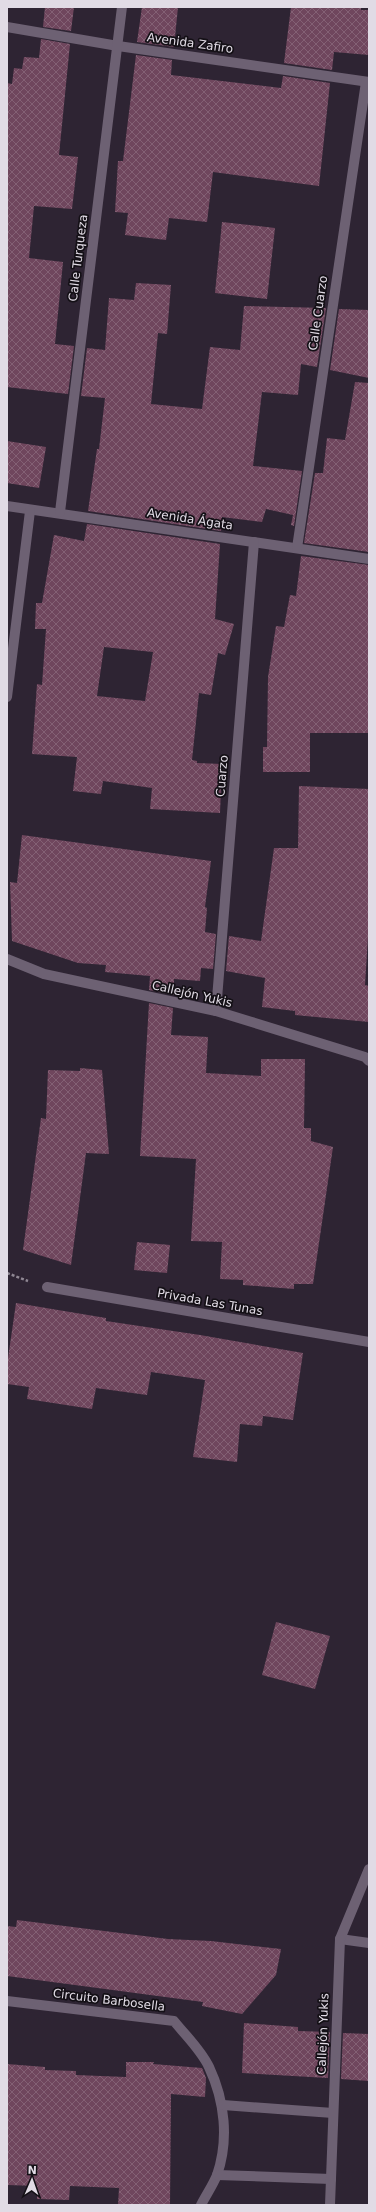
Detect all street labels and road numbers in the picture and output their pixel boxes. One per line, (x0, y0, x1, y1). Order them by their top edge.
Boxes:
street label: Avenida Zafiro (146, 30, 234, 56)
street label: Calle Turqueza (66, 214, 90, 302)
street label: Calle Cuarzo (306, 275, 330, 351)
street label: Avenida Ágata (146, 504, 234, 533)
street label: Cuarzo (213, 755, 231, 797)
street label: Callejón Yukis (150, 978, 234, 1010)
street label: Privada Las Tunas (156, 1286, 264, 1318)
street label: Circuito Barbosella (52, 1986, 166, 2014)
street label: Callejón Yukis (315, 1993, 331, 2075)

